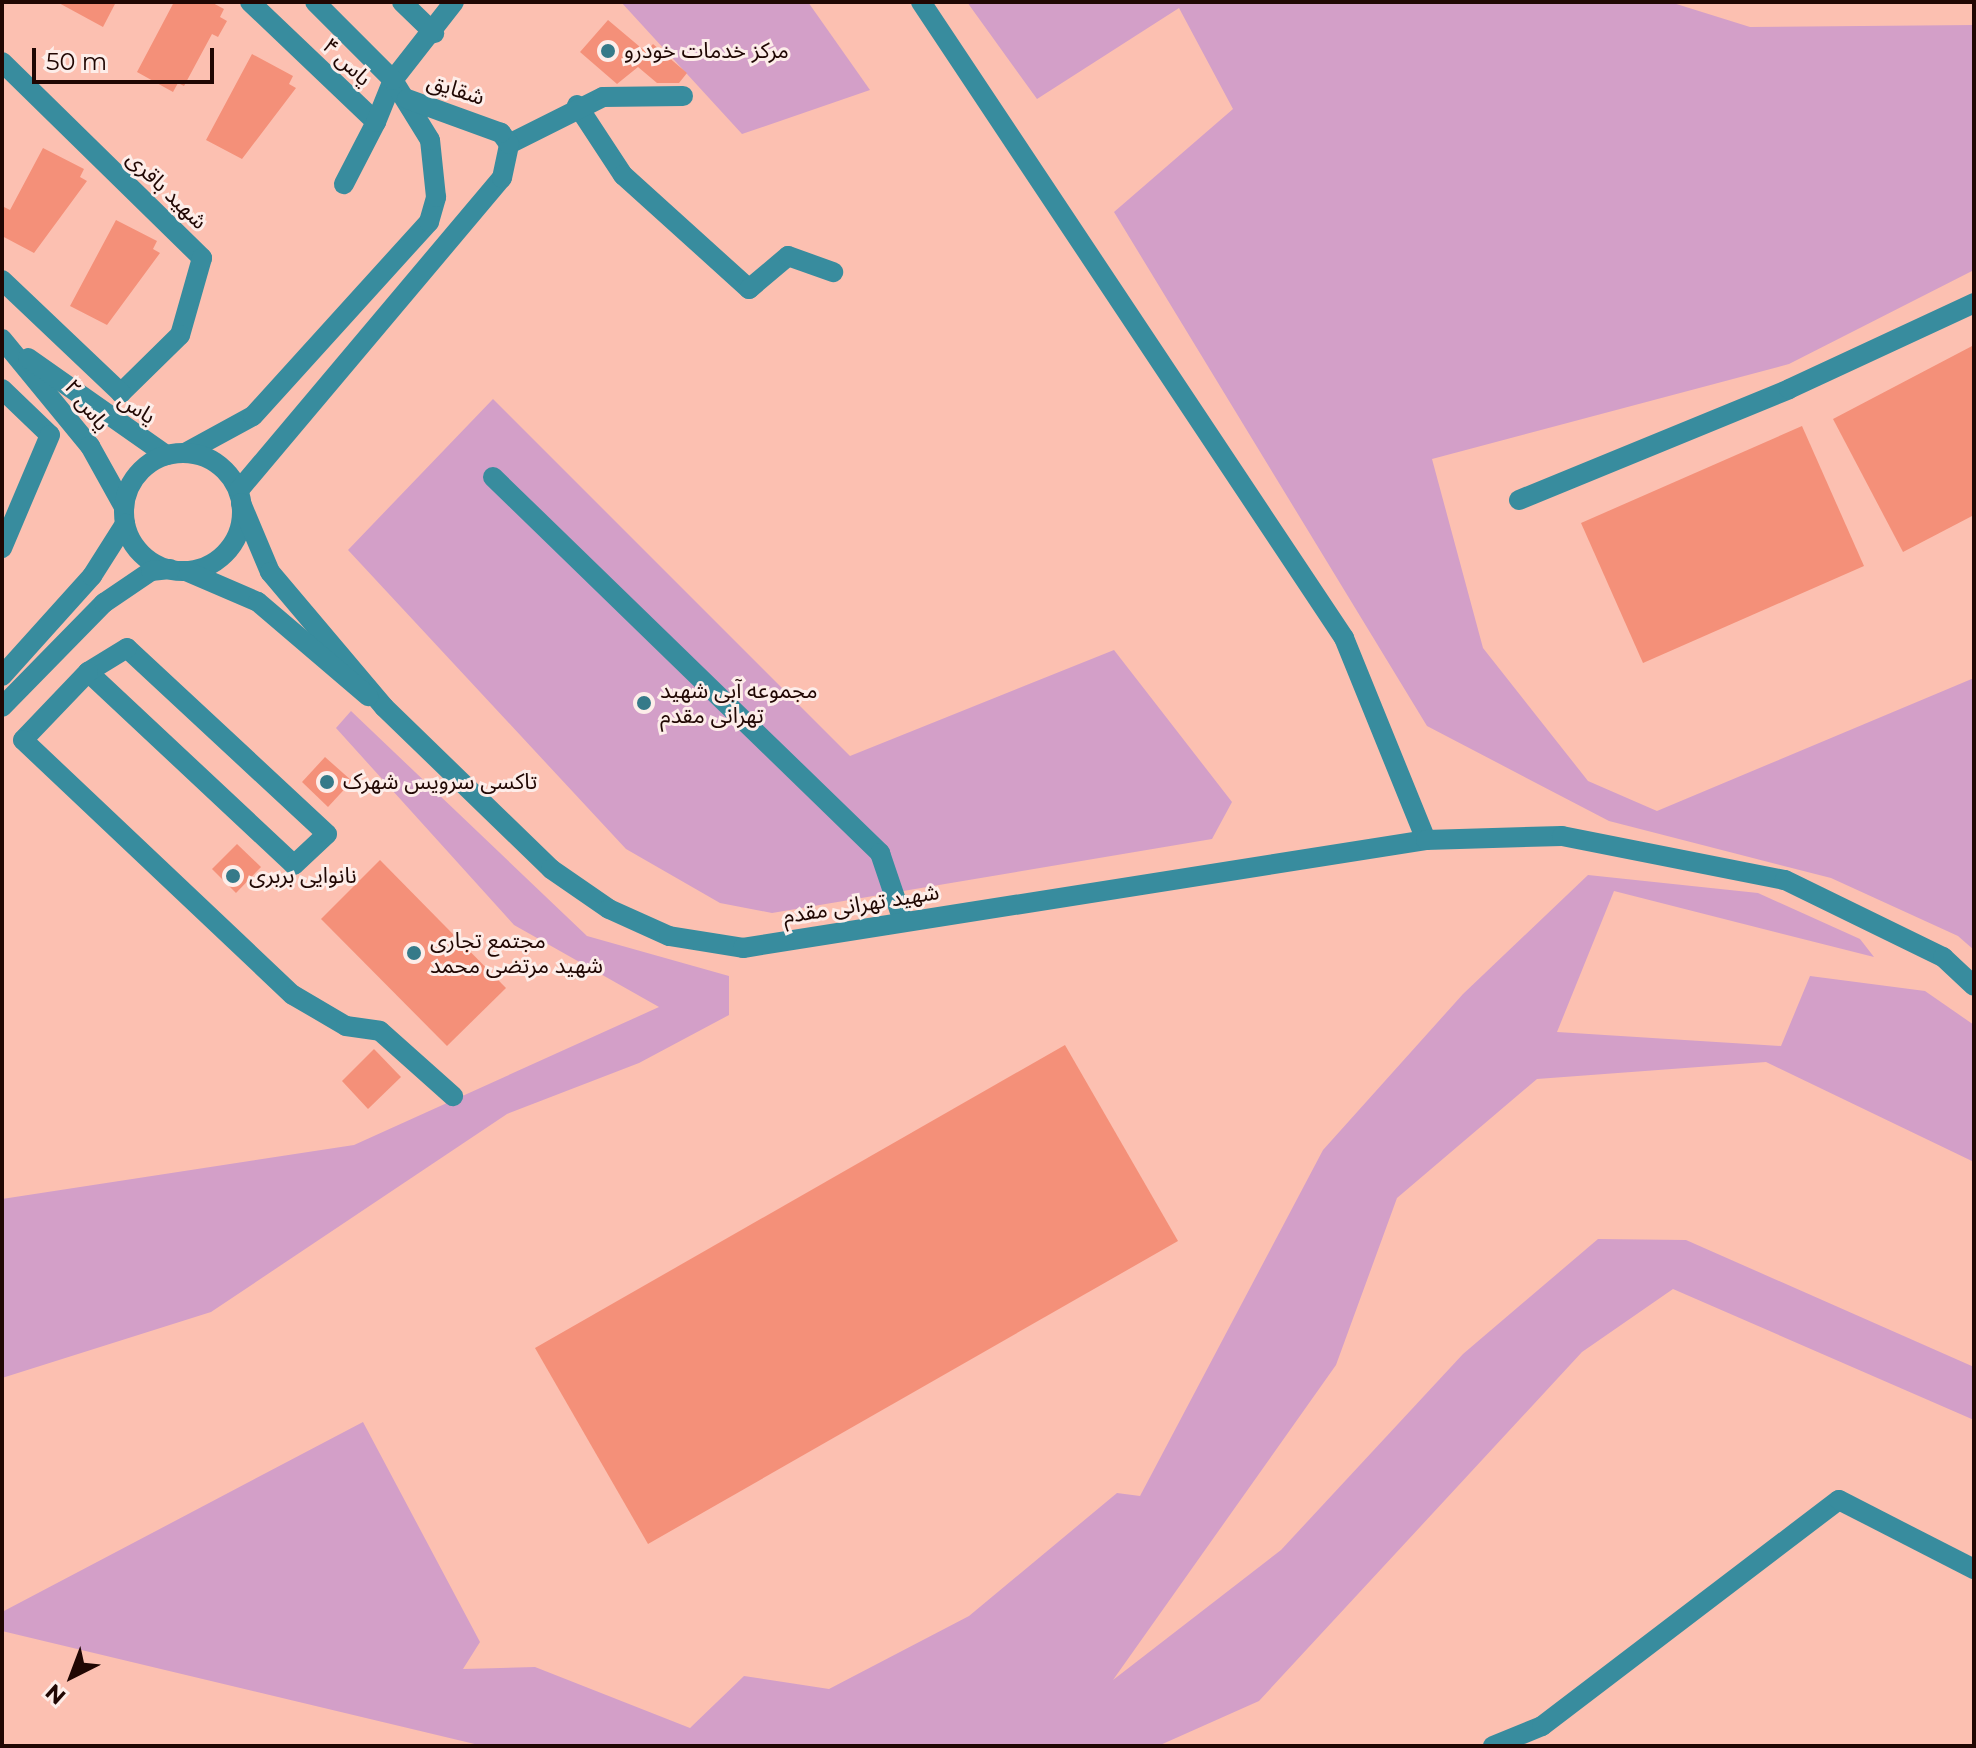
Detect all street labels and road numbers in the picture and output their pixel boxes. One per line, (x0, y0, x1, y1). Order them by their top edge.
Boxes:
street label: یاس ۴ (317, 32, 377, 92)
street label: شقایق (424, 67, 488, 111)
street label: شهید باقری (121, 145, 213, 235)
street label: یاس ۲ (59, 374, 115, 436)
street label: یاس (113, 386, 161, 430)
street label: شهید تهرانی مقدم (781, 879, 941, 929)

